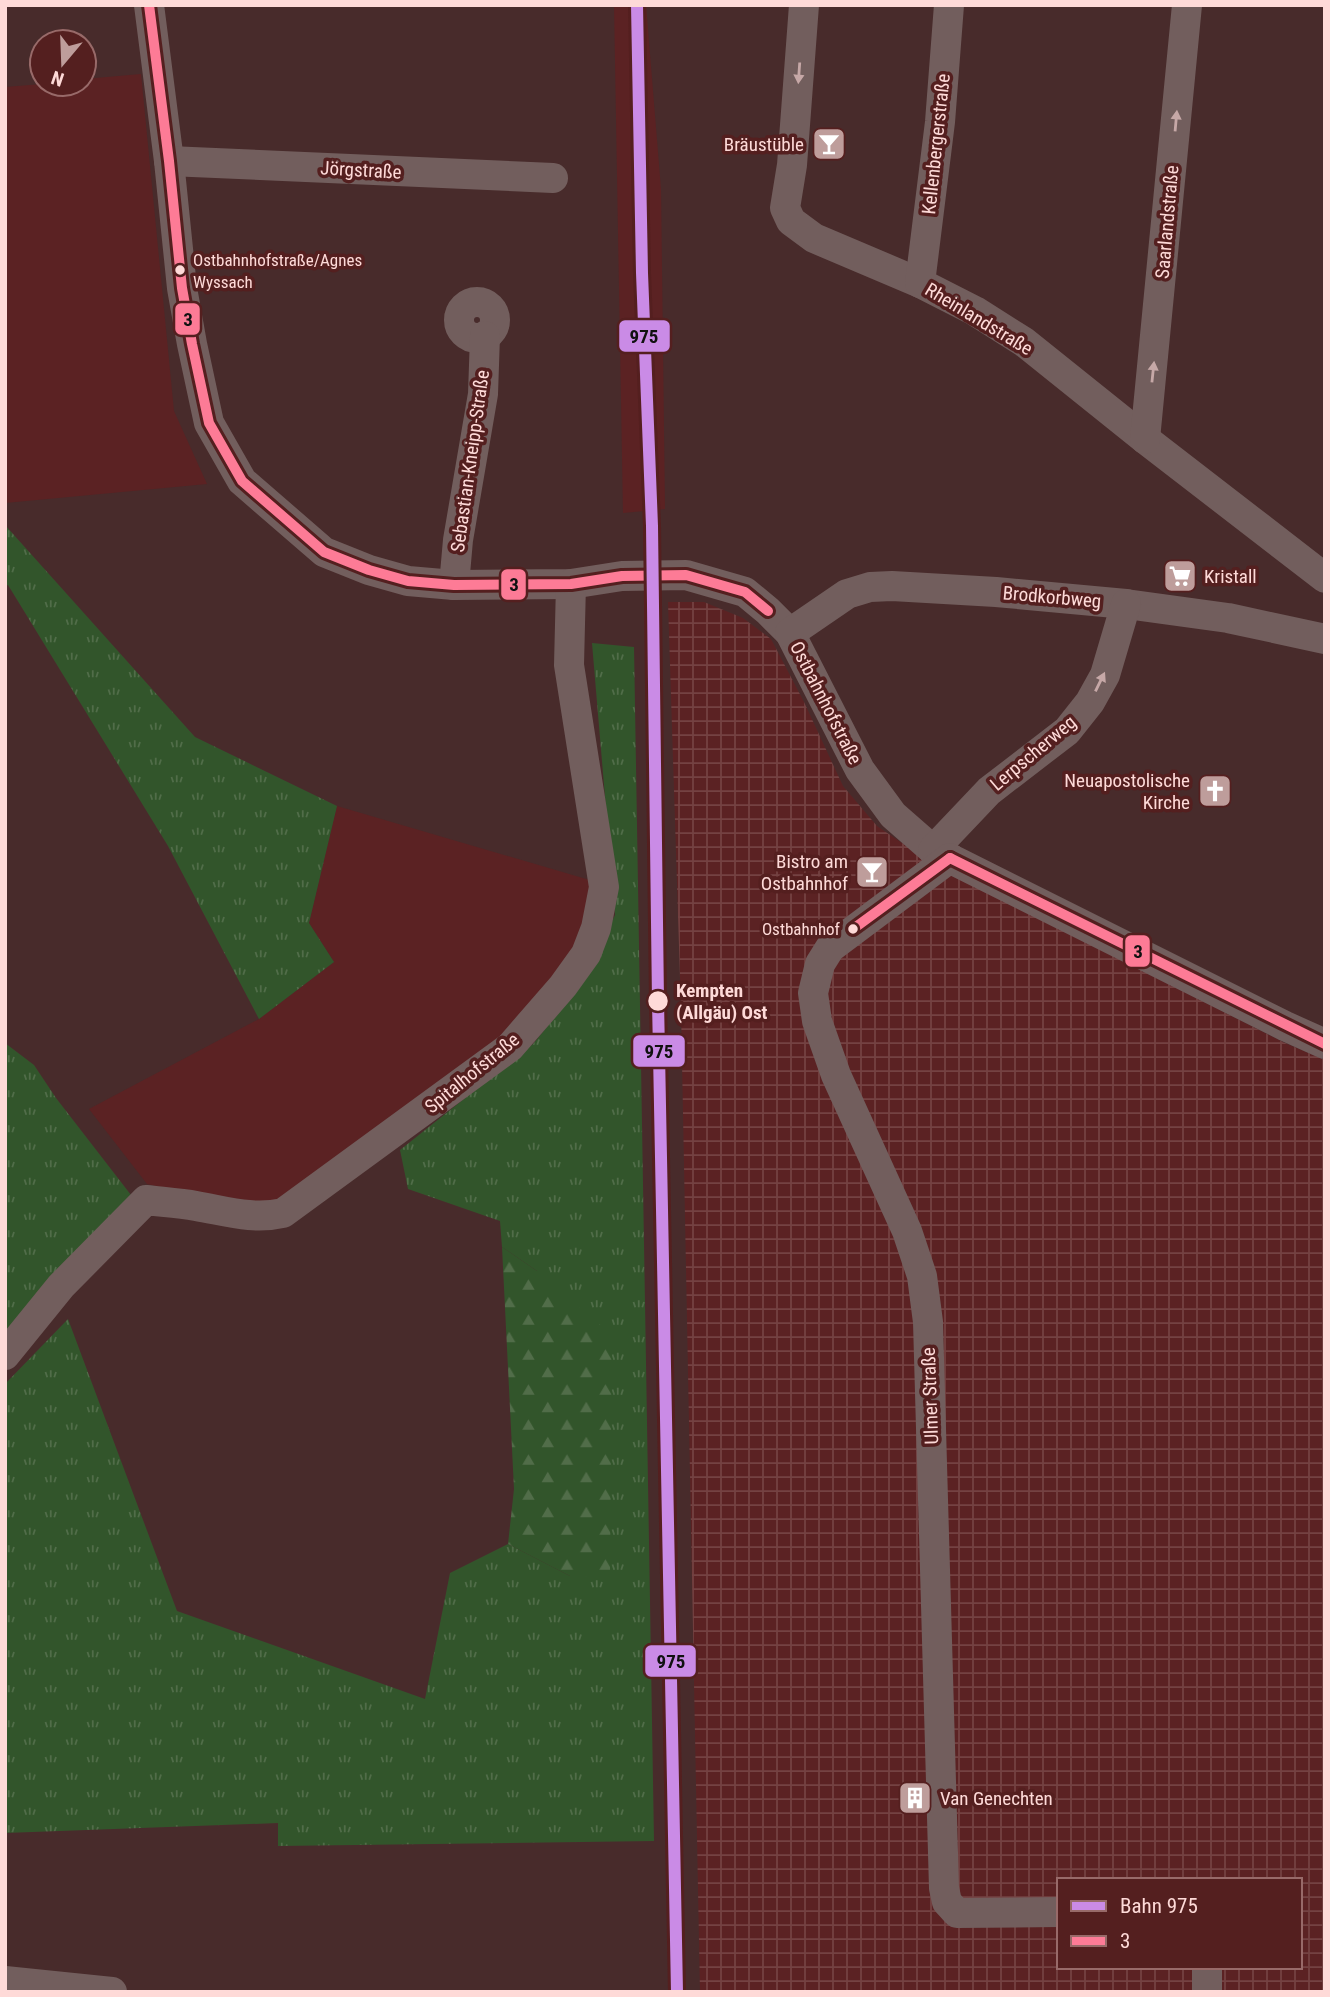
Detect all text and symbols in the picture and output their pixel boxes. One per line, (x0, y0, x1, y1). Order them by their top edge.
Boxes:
north arrow (28, 28, 98, 98)
one-way arrow (793, 63, 804, 85)
text: N (48, 66, 67, 91)
street label: Kellenbergerstraße (917, 72, 955, 216)
one-way arrow (1171, 109, 1182, 131)
bar icon: Bräustüble (810, 125, 848, 163)
place label: Bräustüble (724, 133, 804, 156)
street label: Jörgstraße (320, 156, 402, 184)
street label: Saarlandstraße (1151, 164, 1183, 280)
place label: Ostbahnhofstraße/Agnes Wyssach (193, 250, 362, 292)
marker: Ostbahnhofstraße/Agnes Wyssach (173, 263, 187, 277)
street label: Rheinlandstraße (921, 278, 1037, 360)
line badge: 3 (174, 302, 201, 336)
text: 3 (183, 308, 193, 331)
line badge: 975 (618, 319, 671, 353)
text: 975 (630, 325, 658, 348)
one-way arrow (1148, 360, 1159, 382)
street label: Sebastian-Kneipp-Straße (446, 368, 494, 554)
supermarket icon: Kristall (1161, 557, 1199, 595)
place label: Kristall (1204, 565, 1257, 588)
line badge: 3 (500, 568, 527, 601)
text: 3 (509, 573, 519, 596)
street label: Brodkorbweg (1002, 581, 1102, 613)
street label: Ostbahnhofstraße (785, 638, 867, 768)
one-way arrow (1095, 672, 1106, 692)
street label: Lerpscherweg (985, 710, 1081, 796)
place label: Neuapostolische Kirche (1064, 769, 1190, 814)
church icon: Neuapostolische Kirche (1196, 772, 1234, 810)
place label: Bistro am Ostbahnhof (761, 850, 848, 895)
bar icon: Bistro am Ostbahnhof (853, 853, 891, 891)
place label: Ostbahnhof (762, 919, 841, 939)
marker: Ostbahnhof (846, 922, 860, 936)
line badge: 3 (1124, 934, 1151, 968)
text: 3 (1133, 940, 1143, 963)
place label: Kempten (Allgäu) Ost (676, 979, 768, 1024)
marker: Kempten (Allgäu) Ost (646, 989, 670, 1013)
street label: Spitalhofstraße (420, 1028, 524, 1118)
line badge: 975 (632, 1034, 686, 1068)
text: 975 (645, 1040, 673, 1063)
street label: Ulmer Straße (917, 1347, 943, 1445)
line badge: 975 (644, 1644, 697, 1678)
text: 975 (657, 1650, 685, 1673)
building icon: Van Genechten (896, 1779, 934, 1817)
place label: Van Genechten (940, 1787, 1053, 1810)
legend (1057, 1878, 1302, 1969)
text: Bahn 975 (1120, 1894, 1198, 1918)
text: 3 (1120, 1929, 1130, 1953)

